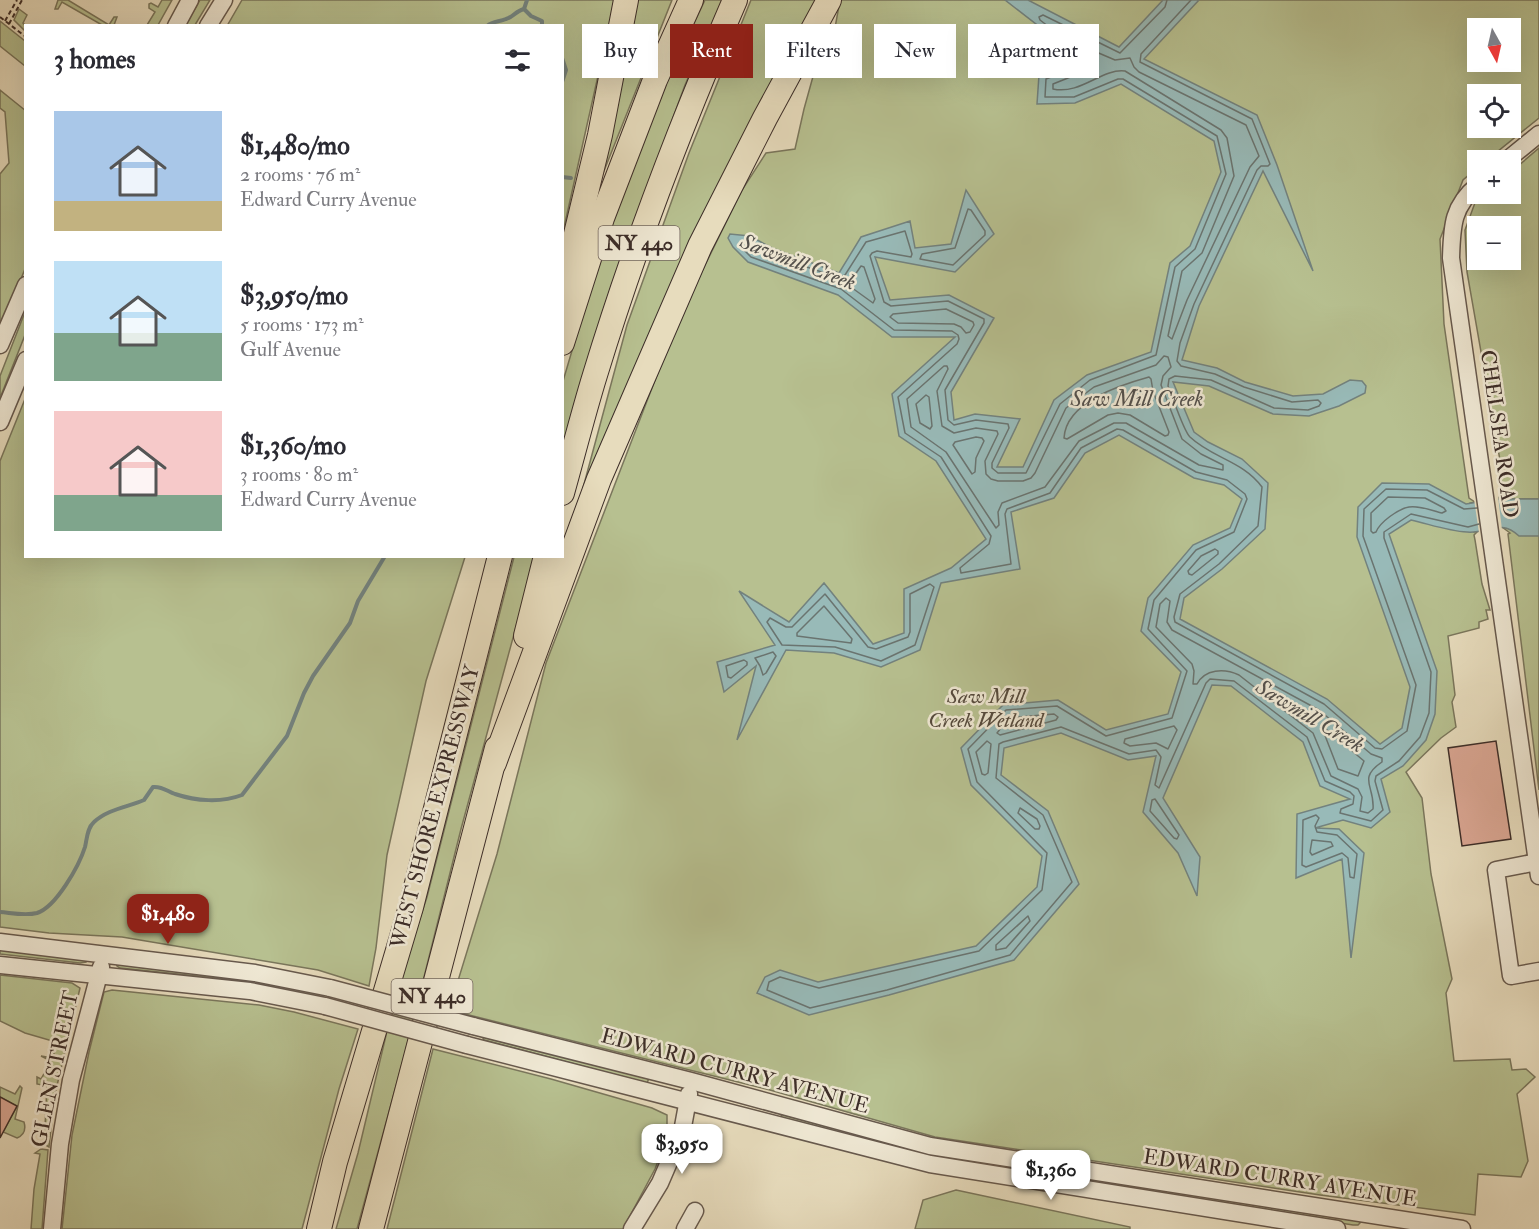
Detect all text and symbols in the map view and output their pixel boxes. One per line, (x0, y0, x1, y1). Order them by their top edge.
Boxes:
north arrow (1467, 18, 1521, 72)
map controls (1467, 18, 1521, 270)
chip: Buy (582, 24, 658, 78)
chip: Rent (670, 24, 753, 78)
chip: Filters (765, 24, 862, 78)
chip: New (874, 24, 956, 78)
chip: Apartment (968, 24, 1099, 78)
text: 3 homes (54, 44, 135, 76)
icon: filters (501, 44, 534, 77)
button: locate (1467, 84, 1521, 138)
text: $1,480/mo (240, 130, 350, 162)
icon: home (102, 135, 174, 207)
button: + (1467, 150, 1521, 204)
text: 2 rooms · 76 m² (240, 162, 360, 187)
text: Edward Curry Avenue (240, 187, 417, 212)
button: − (1467, 216, 1521, 270)
road number: NY 440 (598, 226, 680, 260)
water label: Sawmill Creek (735, 227, 860, 297)
text: $3,950/mo (240, 280, 348, 312)
icon: home (102, 285, 174, 357)
text: 5 rooms · 173 m² (240, 312, 364, 337)
text: Gulf Avenue (240, 337, 341, 362)
street label: CHELSEA ROAD (1474, 348, 1524, 520)
water label: Saw Mill Creek (1070, 385, 1203, 413)
text: $1,360/mo (240, 430, 346, 462)
icon: home (102, 435, 174, 507)
text: 3 rooms · 80 m² (240, 462, 358, 487)
text: Edward Curry Avenue (240, 487, 417, 512)
street label: WEST SHORE EXPRESSWAY (384, 662, 486, 953)
water label: Sawmill Creek (1250, 672, 1369, 759)
park label: Saw Mill Creek Wetland (928, 683, 1045, 734)
pin: $1,480 (119, 894, 217, 945)
text: $1,480 (141, 901, 195, 926)
road number: NY 440 (392, 979, 472, 1013)
street label: GLEN STREET (25, 988, 85, 1150)
street label: EDWARD CURRY AVENUE (598, 1022, 872, 1120)
pin: $3,950 (633, 1124, 731, 1175)
text: $3,950 (656, 1131, 708, 1156)
street label: EDWARD CURRY AVENUE (1141, 1143, 1419, 1213)
pin: $1,360 (1002, 1150, 1100, 1201)
text: $1,360 (1025, 1157, 1077, 1182)

